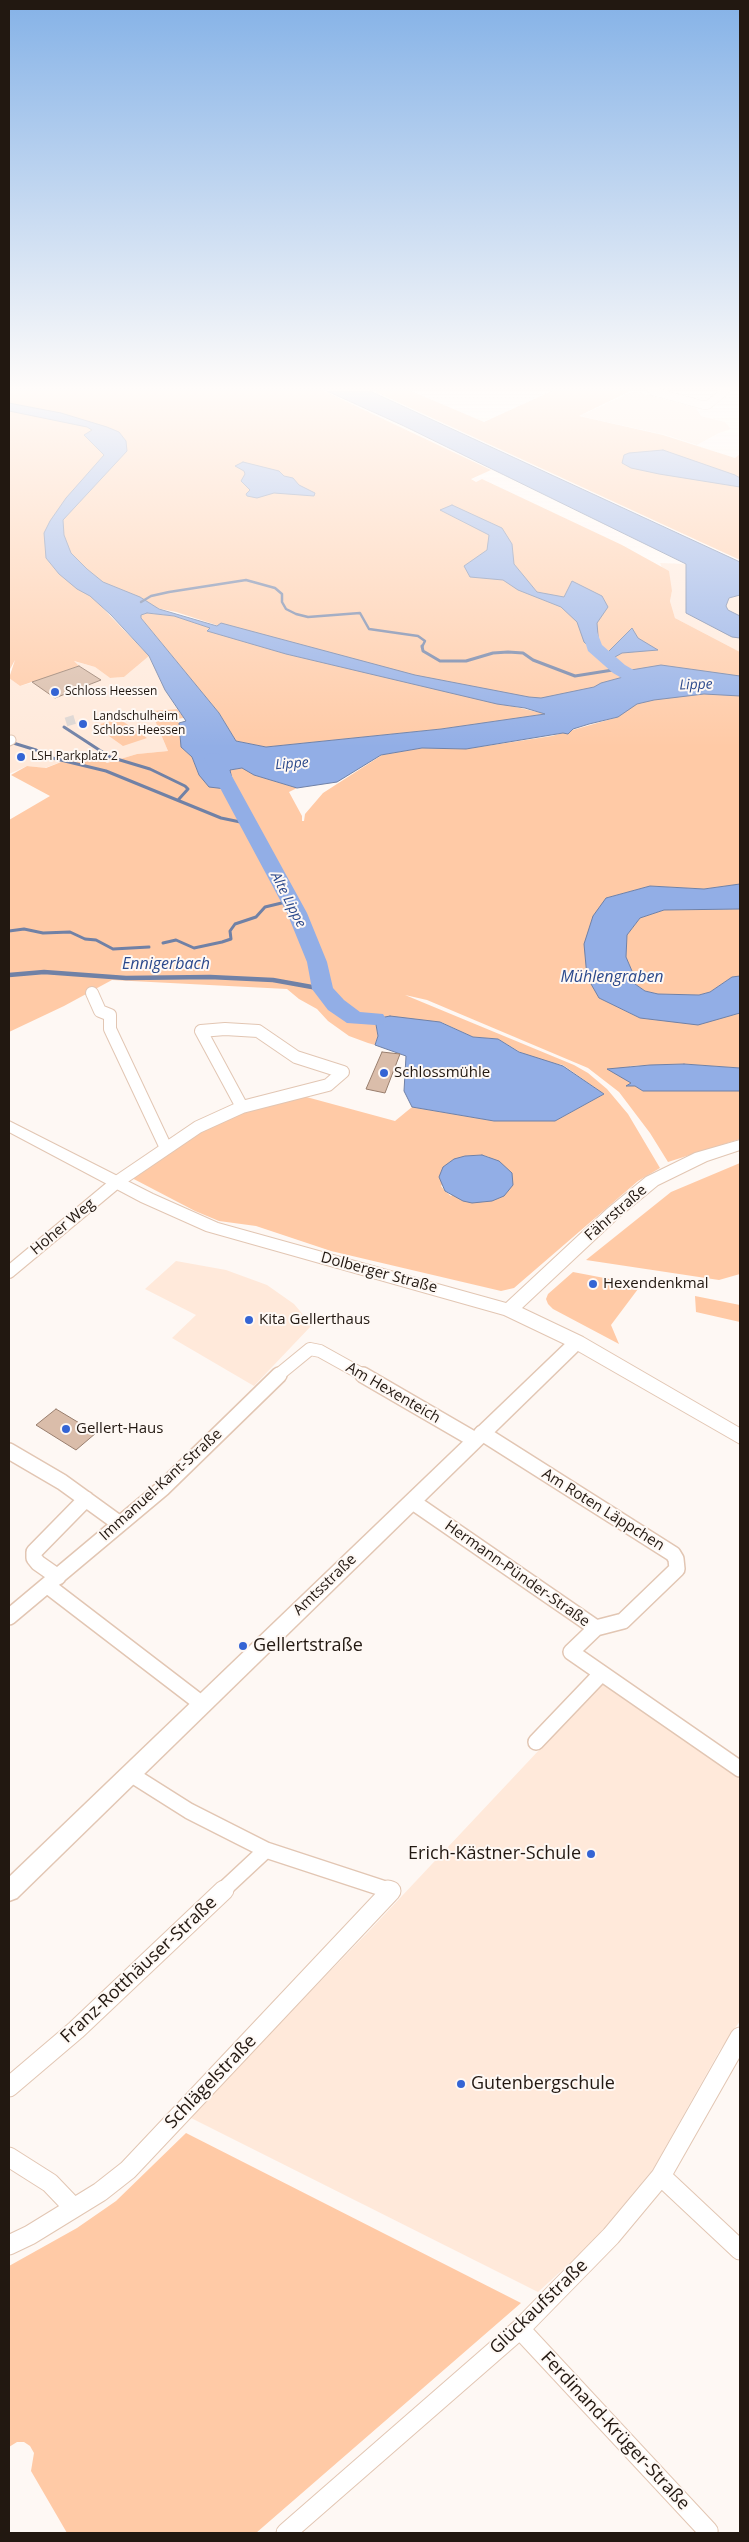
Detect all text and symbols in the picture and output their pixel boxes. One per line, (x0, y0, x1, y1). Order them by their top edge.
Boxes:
water label: Lippe (679, 676, 713, 694)
place label: Schloss Heessen (65, 685, 157, 699)
marker: Schloss Heessen (49, 686, 61, 698)
place label: Landschulheim Schloss Heessen (93, 710, 185, 738)
marker: Landschulheim Schloss Heessen (77, 718, 89, 730)
place label: LSH Parkplatz 2 (31, 750, 118, 764)
marker: LSH Parkplatz 2 (15, 751, 27, 763)
water label: Lippe (275, 754, 309, 774)
water label: Alte Lippe (267, 869, 309, 931)
water label: Ennigerbach (122, 954, 210, 974)
water label: Mühlengraben (560, 967, 664, 987)
place label: Schlossmühle (394, 1064, 490, 1082)
marker: Schlossmühle (378, 1067, 390, 1079)
street label: Fährstraße (581, 1181, 651, 1245)
street label: Hoher Weg (27, 1195, 99, 1259)
street label: Dolberger Straße (319, 1249, 439, 1297)
place label: Hexendenkmal (603, 1275, 709, 1293)
marker: Hexendenkmal (587, 1278, 599, 1290)
place label: Kita Gellerthaus (259, 1311, 370, 1329)
marker: Kita Gellerthaus (243, 1314, 255, 1326)
street label: Am Hexenteich (343, 1359, 443, 1427)
place label: Gellert-Haus (76, 1420, 163, 1438)
marker: Gellert-Haus (60, 1423, 72, 1435)
street label: Immanuel-Kant-Straße (96, 1425, 226, 1545)
street label: Am Roten Läppchen (538, 1465, 668, 1555)
street label: Hermann-Pünder-Straße (441, 1517, 593, 1631)
street label: Amtsstraße (290, 1551, 360, 1619)
place label: Gellertstraße (253, 1635, 363, 1657)
marker: Gellertstraße (237, 1640, 249, 1652)
place label: Erich-Kästner-Schule (408, 1843, 581, 1865)
marker: Erich-Kästner-Schule (585, 1848, 597, 1860)
street label: Franz-Rotthäuser-Straße (56, 1892, 222, 2048)
street label: Schlägelstraße (161, 2031, 261, 2133)
place label: Gutenbergschule (471, 2073, 615, 2095)
marker: Gutenbergschule (455, 2078, 467, 2090)
street label: Glückaufstraße (486, 2255, 592, 2359)
street label: Ferdinand-Krüger-Straße (536, 2347, 694, 2515)

